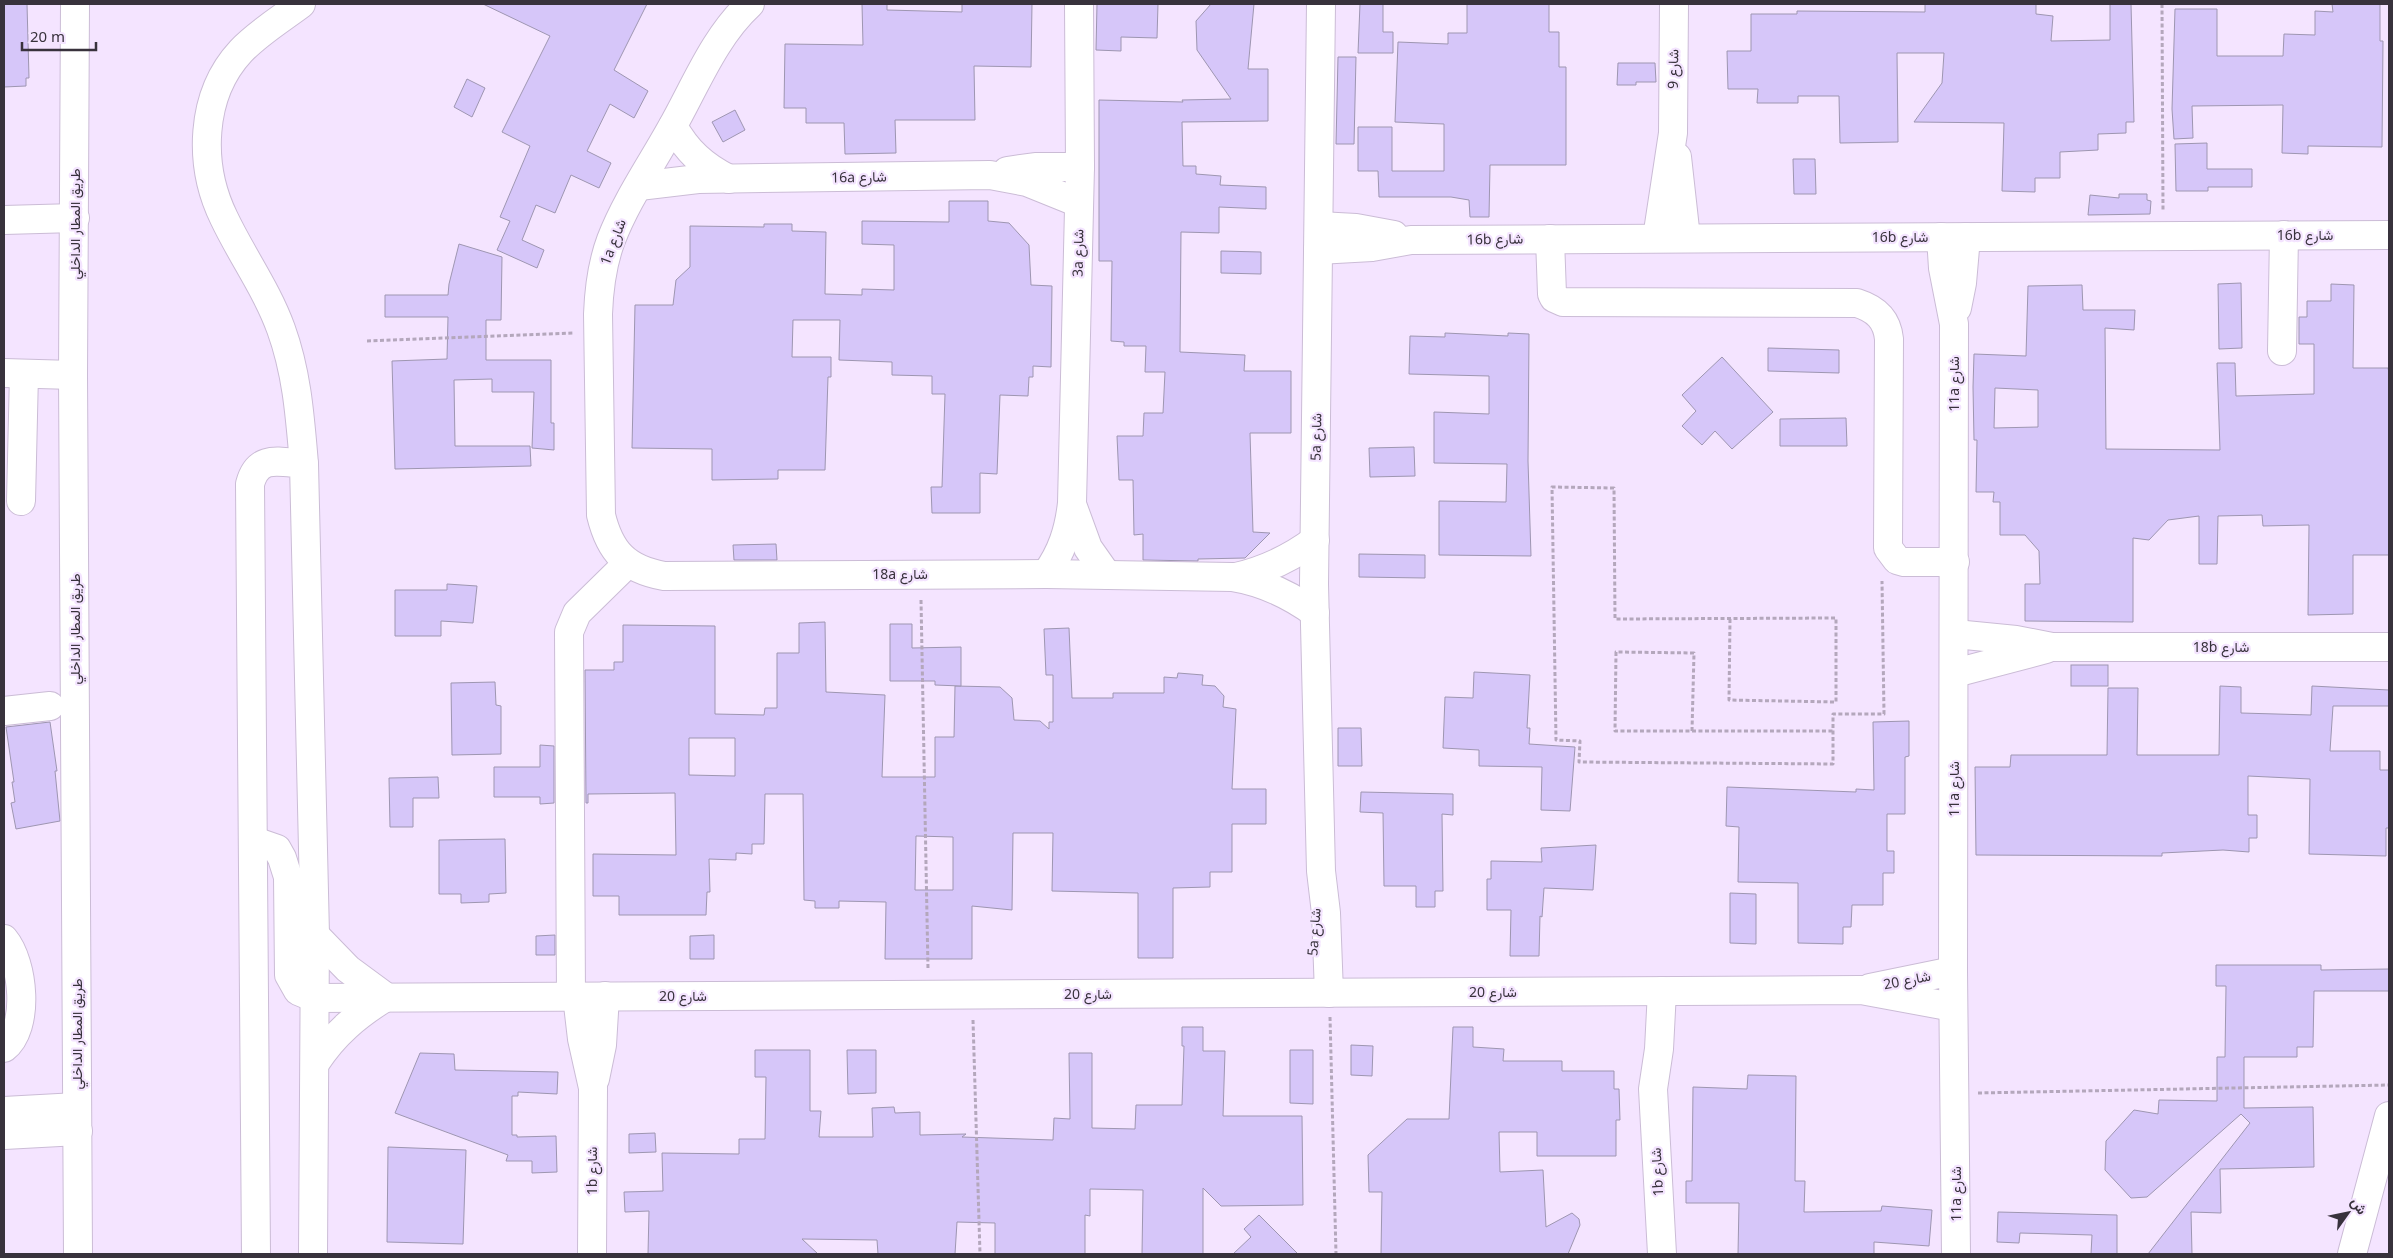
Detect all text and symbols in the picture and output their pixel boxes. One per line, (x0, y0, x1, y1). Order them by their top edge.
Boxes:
scale bar (22, 20, 96, 52)
text: 20 m (30, 26, 65, 46)
street label: شارع 9 (1663, 49, 1684, 89)
street label: 16a شارع (831, 167, 887, 188)
street label: طريق المطار الداخلي (65, 168, 87, 280)
street label: 1a شارع (595, 216, 632, 268)
street label: 16b شارع (2277, 225, 2333, 246)
street label: 16b شارع (1872, 227, 1928, 248)
street label: 3a شارع (1068, 229, 1089, 277)
street label: 16b شارع (1467, 229, 1523, 250)
street label: 11a شارع (1944, 356, 1965, 412)
street label: 5a شارع (1306, 413, 1327, 461)
street label: 18a شارع (872, 564, 928, 585)
street label: طريق المطار الداخلي (65, 573, 87, 685)
street label: 18b شارع (2193, 637, 2249, 658)
street label: 11a شارع (1944, 761, 1965, 817)
street label: 5a شارع (1302, 908, 1327, 957)
street label: شارع 20 (1882, 966, 1933, 995)
street label: طريق المطار الداخلي (67, 978, 89, 1090)
street label: شارع 20 (1469, 982, 1517, 1003)
street label: شارع 20 (1064, 984, 1112, 1005)
street label: شارع 20 (659, 986, 707, 1007)
street label: 1b شارع (582, 1147, 603, 1195)
street label: 1b شارع (1646, 1147, 1669, 1197)
street label: 11a شارع (1946, 1166, 1967, 1222)
north arrow (2323, 1188, 2373, 1238)
text: ش (2347, 1193, 2372, 1218)

